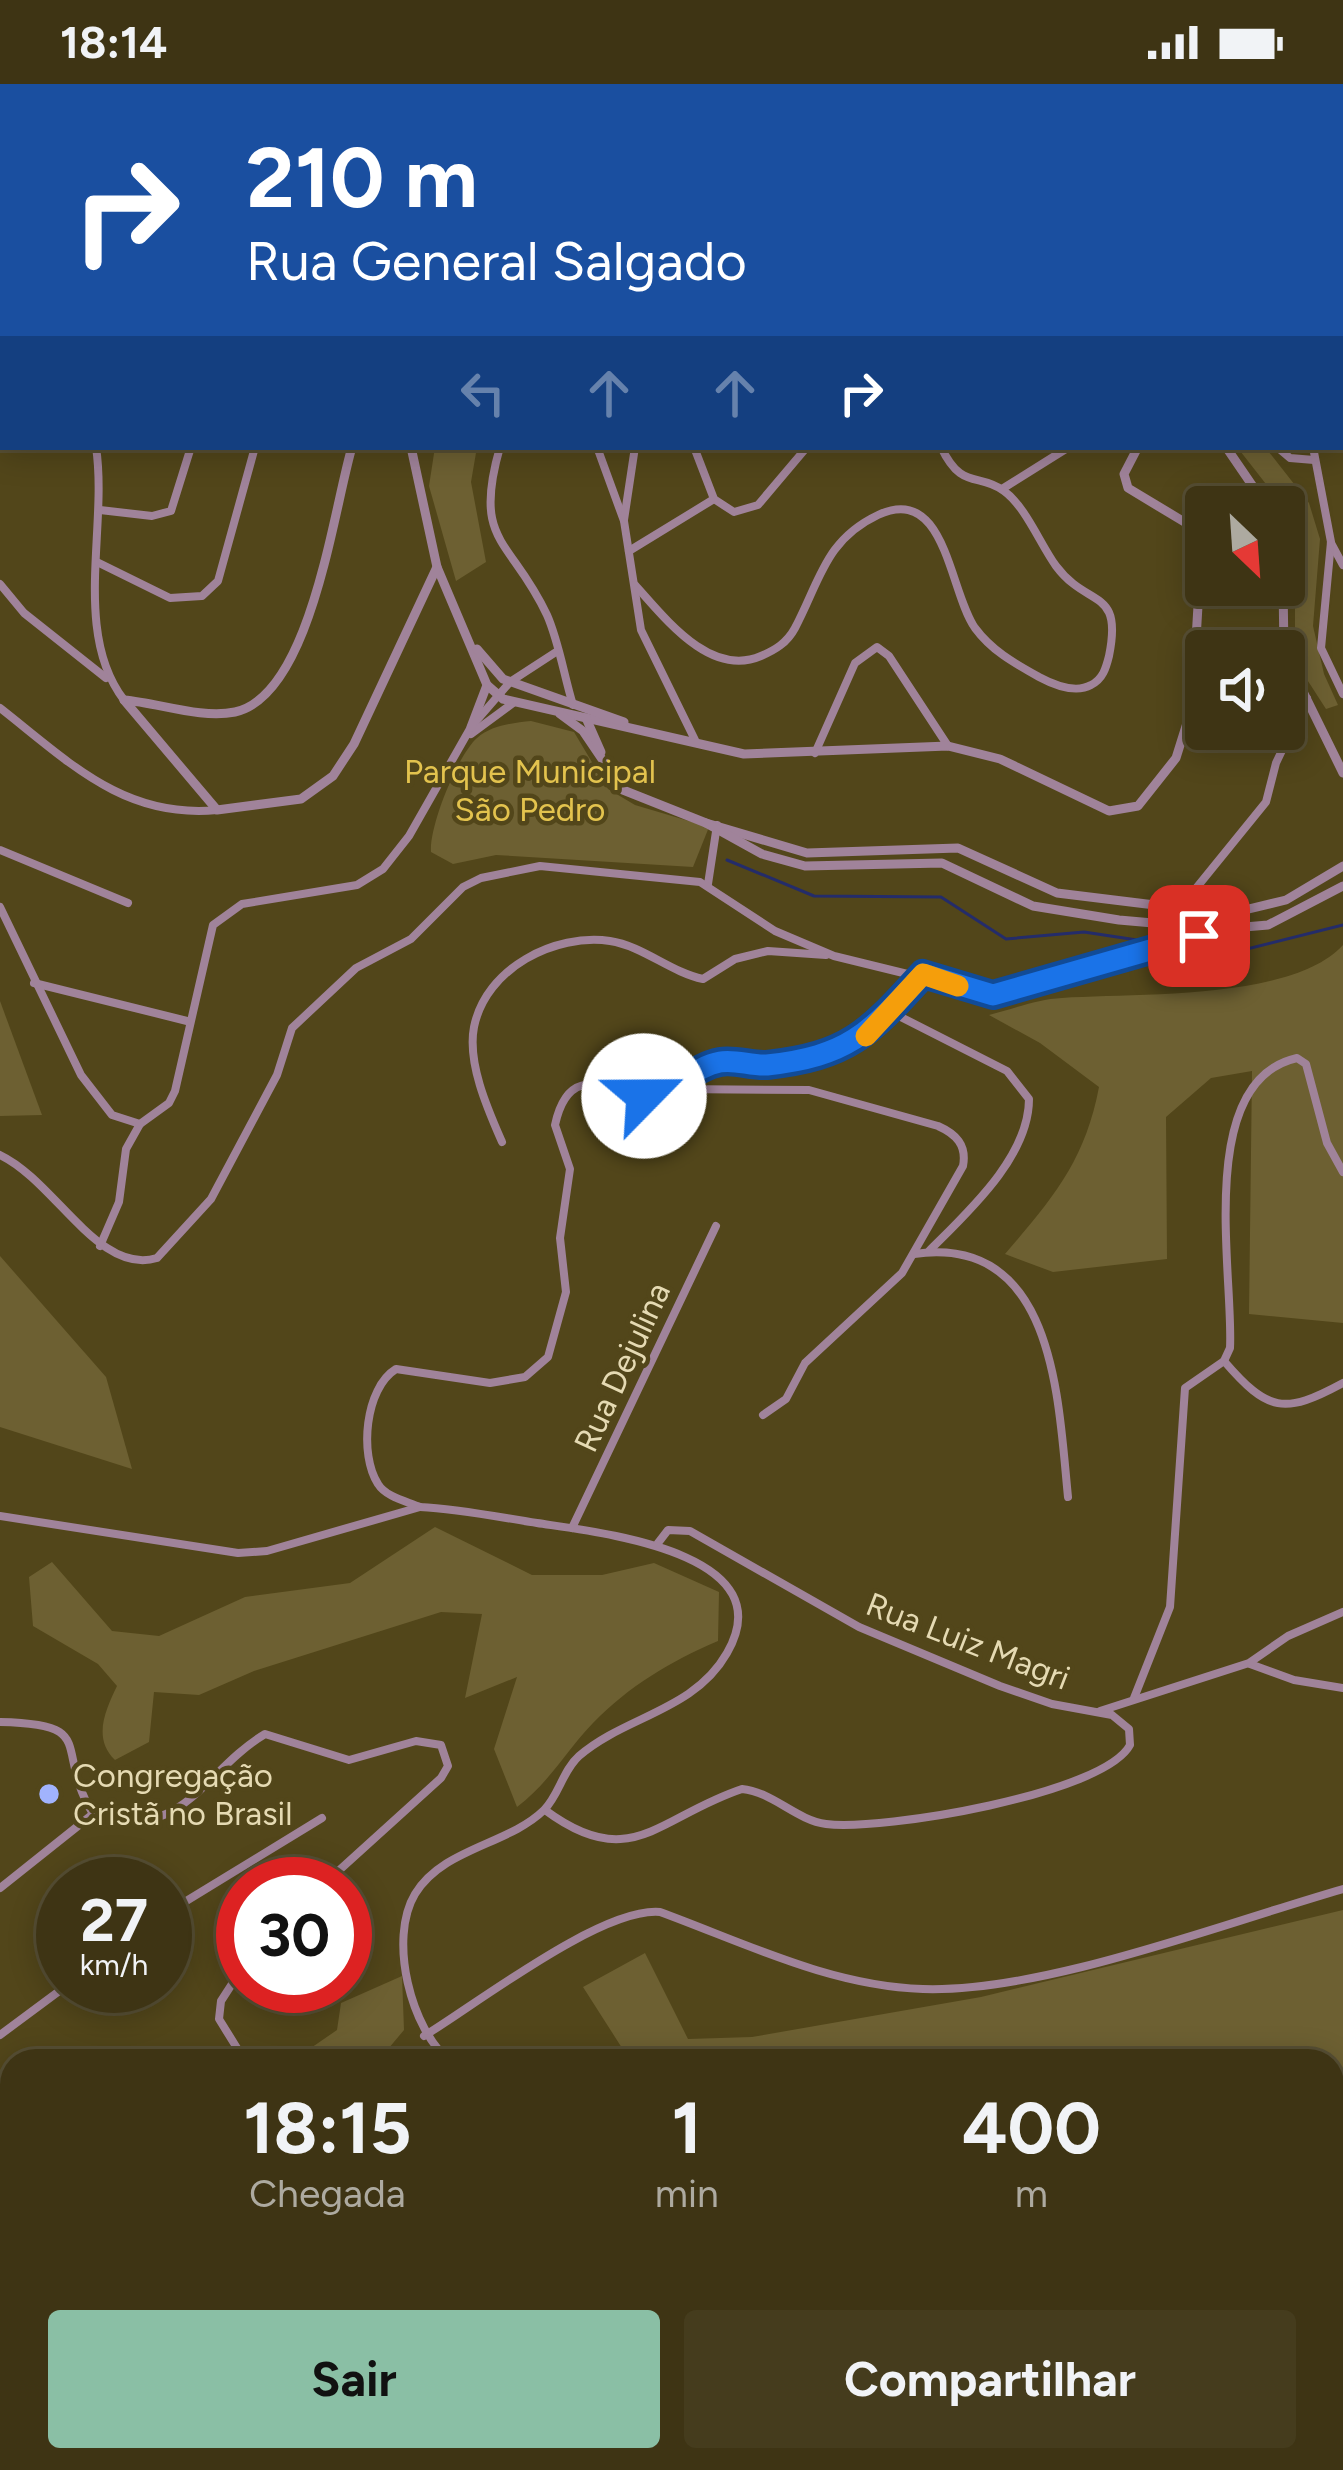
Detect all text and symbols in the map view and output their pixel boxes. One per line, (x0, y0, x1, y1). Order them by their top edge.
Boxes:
text: 18:14 (60, 15, 168, 69)
text: 210 m (246, 127, 478, 228)
icon: right (48, 132, 204, 288)
text: Rua General Salgado (246, 229, 747, 294)
icon: left (450, 360, 516, 426)
icon: ahead (576, 360, 642, 426)
icon: ahead (702, 360, 768, 426)
icon: right (828, 360, 894, 426)
north arrow (1185, 486, 1305, 606)
map controls (1185, 486, 1305, 750)
button: sound (1185, 630, 1305, 750)
park label: Parque Municipal São Pedro (404, 752, 656, 829)
pin (1148, 885, 1250, 987)
icon: arrive (1166, 903, 1232, 969)
position arrow (581, 1033, 707, 1159)
street label: Rua Dejulina (566, 1276, 678, 1458)
street label: Rua Luiz Magri (861, 1584, 1075, 1698)
place label: Congregação Cristã no Brasil (73, 1756, 292, 1833)
marker: Congregação Cristã no Brasil (36, 1781, 62, 1807)
speed limit sign: 30 (216, 1857, 372, 2013)
text: 27 (80, 1884, 148, 1956)
text: km/h (80, 1946, 148, 1983)
text: 18:15 (243, 2085, 412, 2171)
text: 1 (672, 2085, 702, 2171)
text: 400 (962, 2085, 1101, 2171)
text: Chegada (249, 2170, 406, 2217)
text: min (655, 2170, 719, 2217)
text: m (1015, 2170, 1048, 2217)
button: Sair (48, 2310, 660, 2448)
button: Compartilhar (684, 2310, 1296, 2448)

